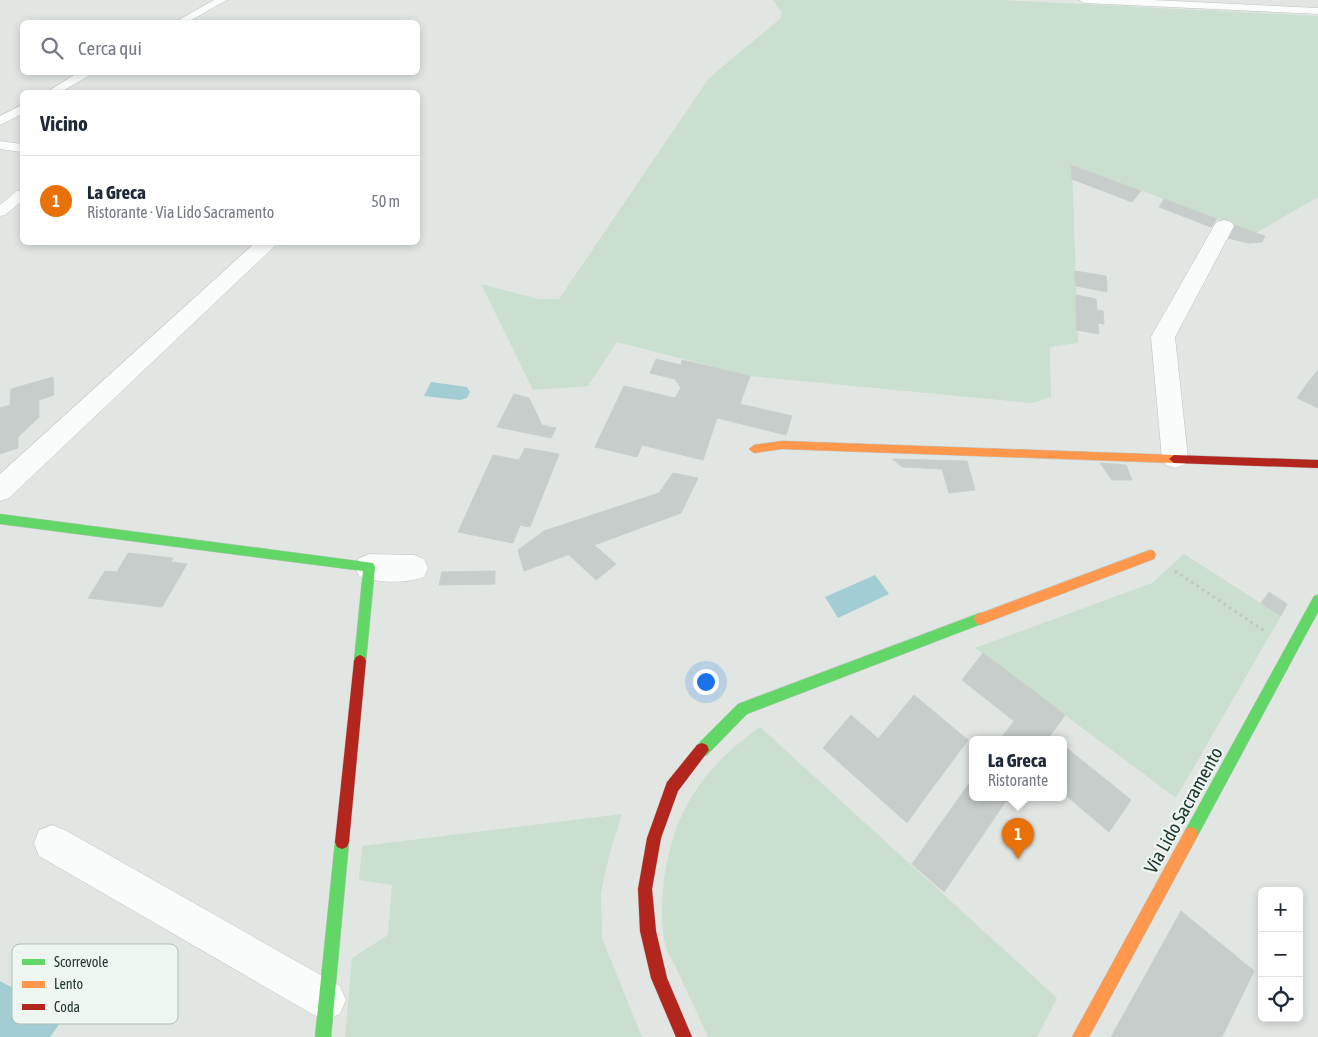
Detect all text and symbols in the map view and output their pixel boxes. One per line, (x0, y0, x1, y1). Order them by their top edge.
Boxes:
search box (20, 20, 420, 75)
icon: search (38, 34, 66, 62)
text: Cerca qui (78, 37, 142, 59)
text: Vicino (40, 111, 88, 135)
text: La Greca (87, 181, 146, 203)
text: 1 (52, 192, 60, 210)
text: 50 m (371, 192, 400, 210)
text: Ristorante · Via Lido Sacramento (87, 203, 274, 221)
your location (693, 669, 719, 695)
popup (969, 736, 1067, 801)
street label: Via Lido Sacramento (1139, 743, 1227, 877)
text: La Greca (988, 749, 1047, 771)
text: Ristorante (988, 771, 1048, 789)
pin: 1 (1002, 818, 1034, 859)
map controls (1258, 887, 1303, 1022)
button: + (1258, 887, 1303, 932)
button: − (1258, 932, 1303, 977)
legend (12, 944, 178, 1024)
text: Scorrevole (54, 954, 108, 970)
text: Lento (54, 976, 83, 992)
button: locate (1258, 977, 1303, 1022)
text: Coda (54, 999, 80, 1015)

